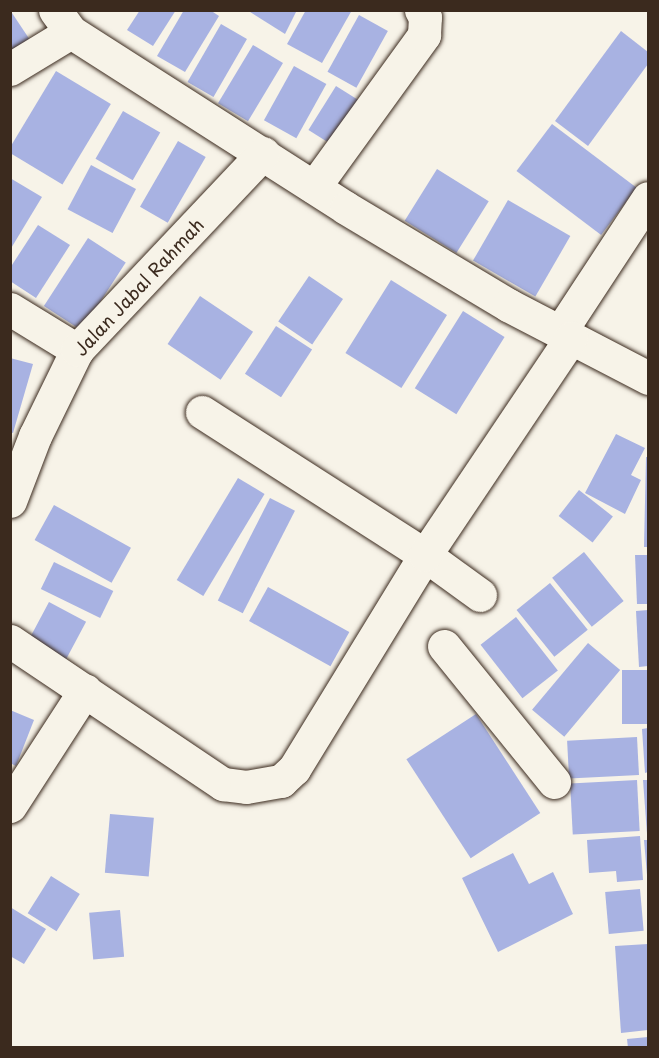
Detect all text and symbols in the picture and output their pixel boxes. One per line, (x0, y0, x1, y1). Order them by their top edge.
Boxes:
street label: Jalan Jabal Rahmah (70, 214, 208, 360)

